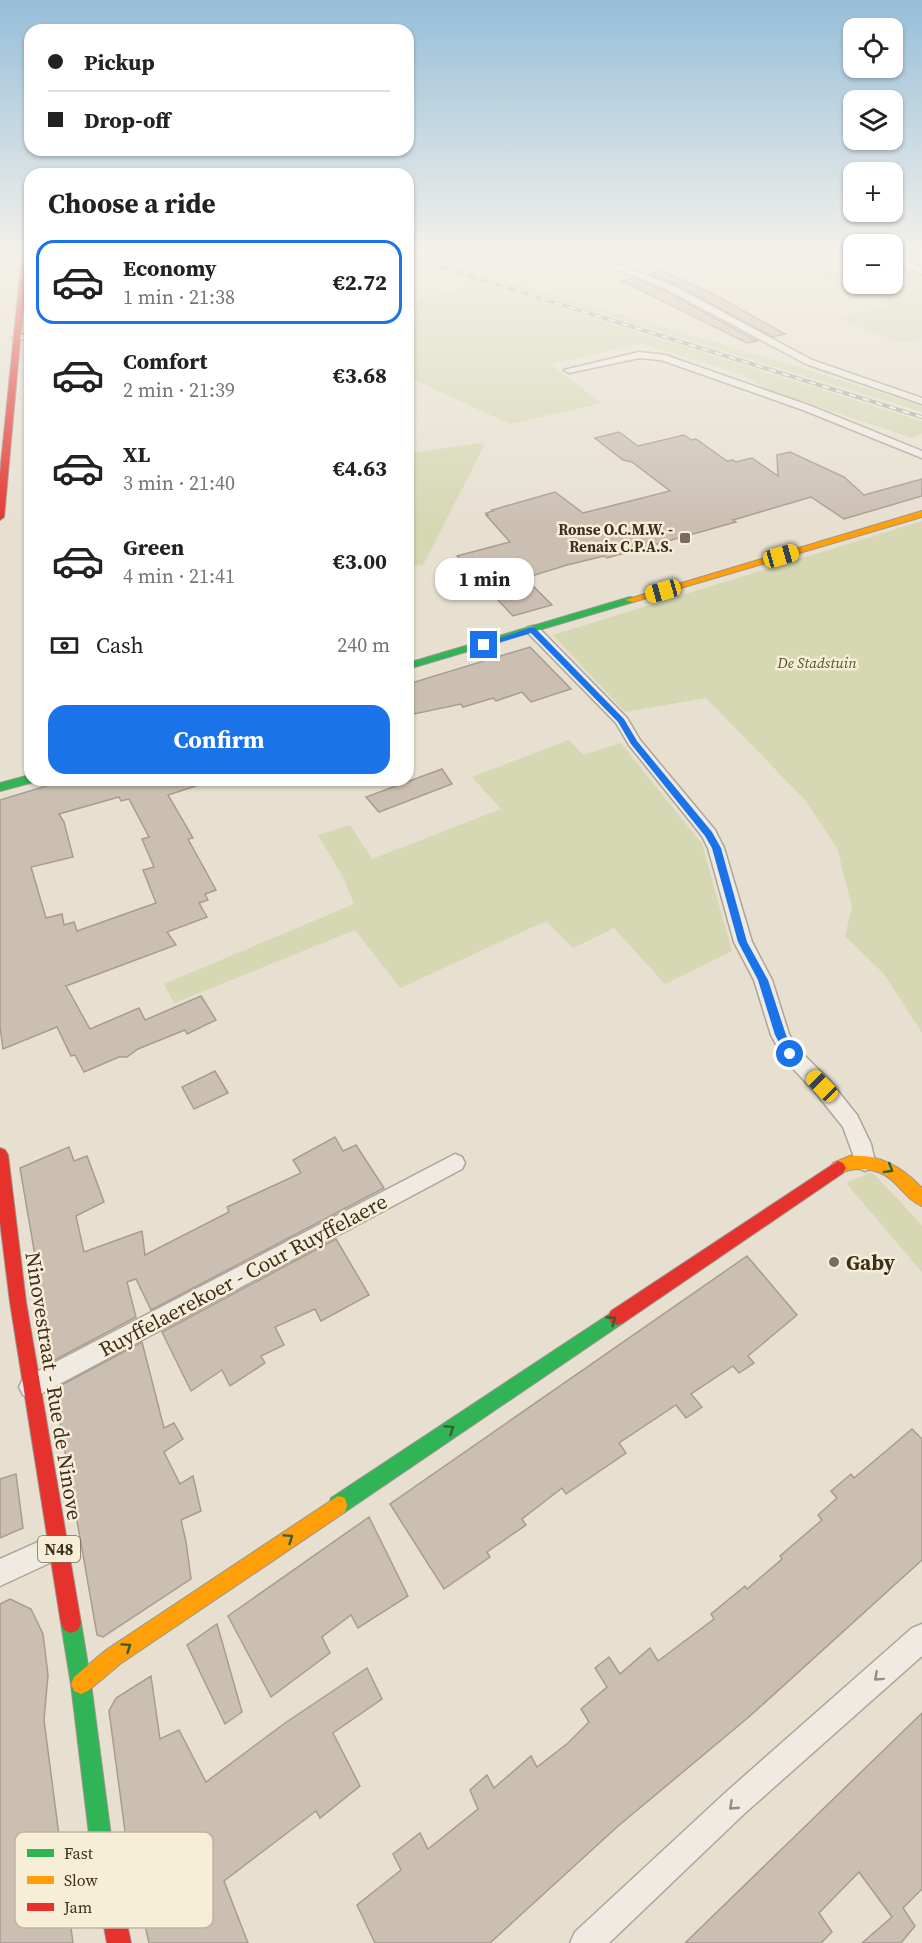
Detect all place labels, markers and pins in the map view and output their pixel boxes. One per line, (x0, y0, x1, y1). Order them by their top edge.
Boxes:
place label: Ronse O.C.M.W. - Renaix C.P.A.S. (558, 519, 673, 557)
marker: Ronse O.C.M.W. - Renaix C.P.A.S. (678, 531, 692, 545)
place label: Gaby (846, 1248, 896, 1277)
marker: Gaby (827, 1255, 841, 1269)

